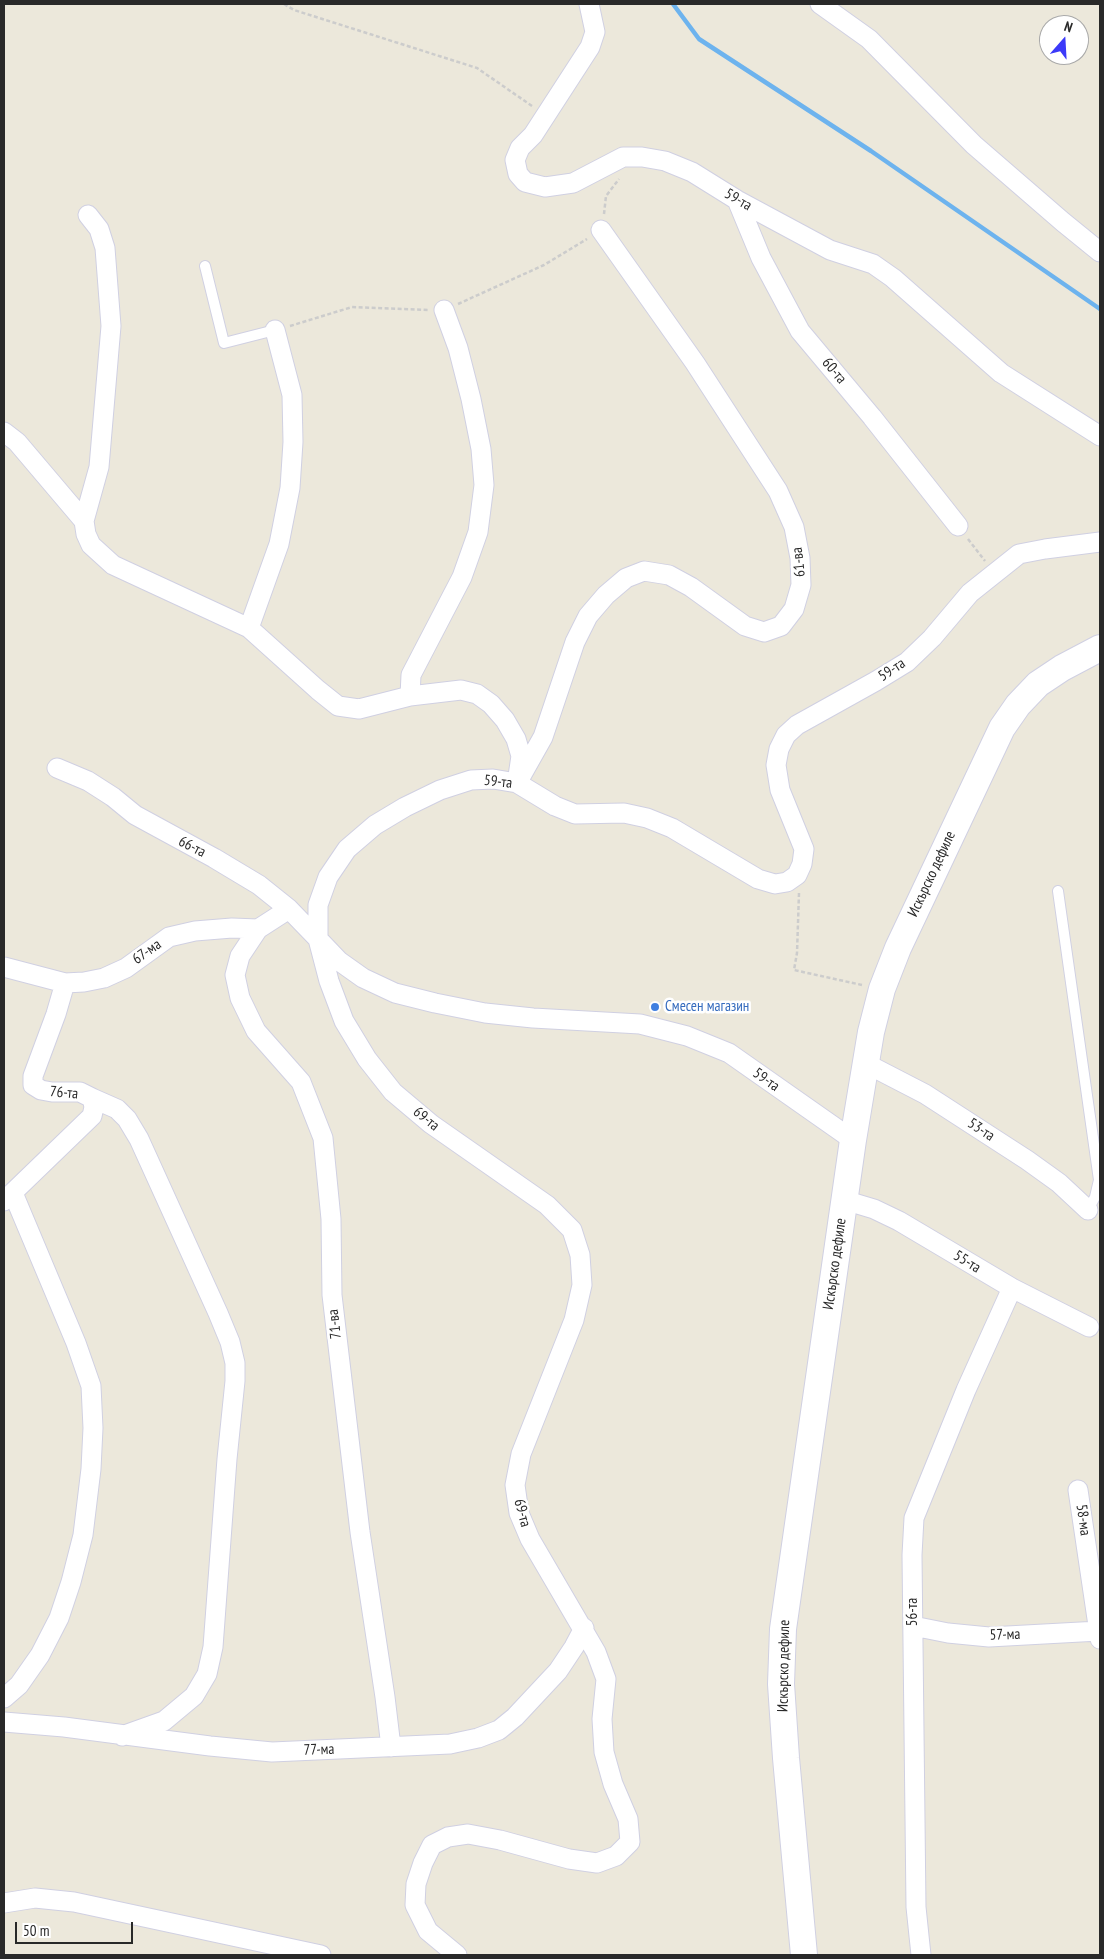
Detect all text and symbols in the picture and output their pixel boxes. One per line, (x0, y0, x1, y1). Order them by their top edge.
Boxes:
north arrow (1039, 15, 1089, 65)
text: N (1062, 17, 1075, 37)
street label: 59-та (721, 185, 755, 215)
street label: 60-та (818, 354, 850, 388)
street label: 61-ва (788, 546, 810, 578)
street label: 59-та (875, 655, 909, 685)
street label: 59-та (483, 772, 513, 792)
street label: Искърско дефиле (904, 828, 960, 920)
street label: 66-та (175, 833, 209, 861)
street label: 67-ма (129, 936, 165, 968)
place label: Смесен магазин (665, 998, 749, 1016)
marker: Смесен магазин (649, 1001, 661, 1013)
street label: 59-та (749, 1064, 783, 1096)
street label: 76-та (49, 1083, 79, 1103)
street label: 69-та (409, 1103, 443, 1135)
street label: 53-та (964, 1115, 998, 1145)
street label: Искърско дефиле (820, 1217, 850, 1311)
street label: 55-та (950, 1247, 984, 1277)
street label: 71-ва (324, 1308, 346, 1340)
street label: 69-та (510, 1497, 534, 1529)
street label: 58-ма (1072, 1503, 1094, 1537)
street label: 56-та (904, 1598, 922, 1626)
street label: Искърско дефиле (774, 1620, 794, 1712)
street label: 57-ма (989, 1625, 1021, 1645)
street label: 77-ма (303, 1740, 335, 1760)
scale bar (18, 1912, 135, 1944)
text: 50 m (23, 1921, 49, 1940)

